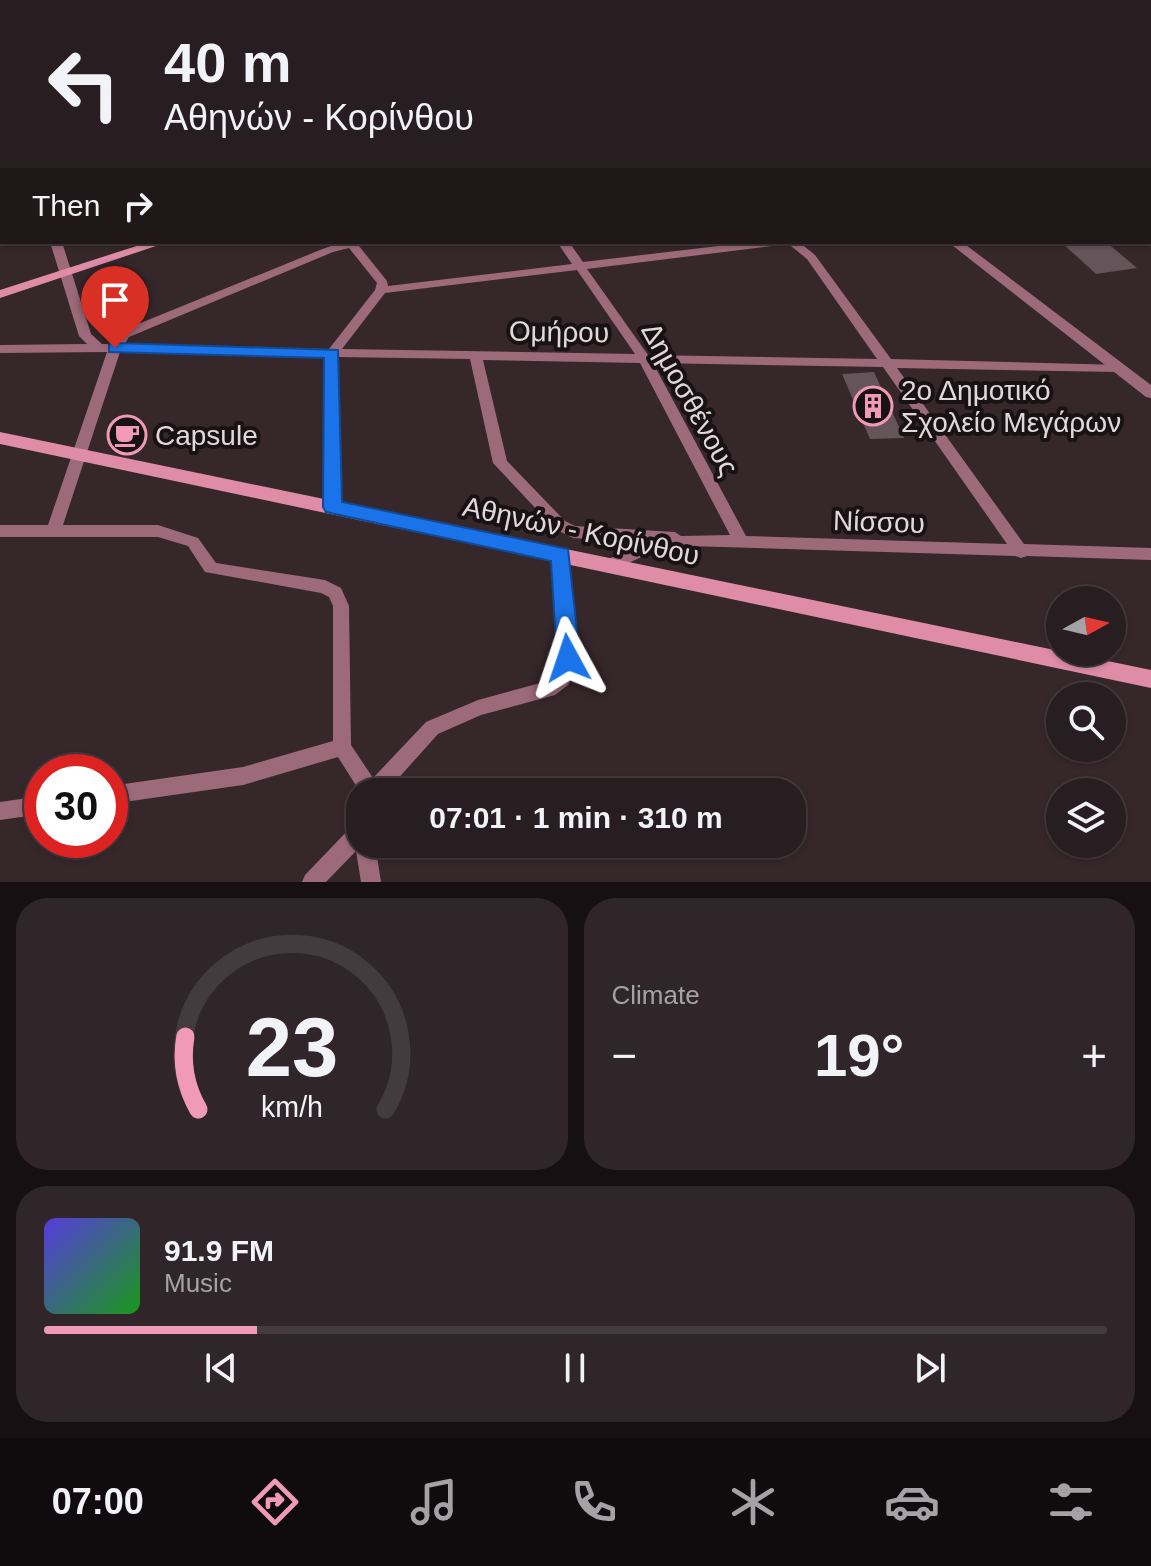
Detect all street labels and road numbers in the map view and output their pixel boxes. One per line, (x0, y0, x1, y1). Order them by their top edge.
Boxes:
street label: Ομήρου (509, 316, 609, 348)
street label: Δημοσθένους (635, 317, 745, 481)
street label: Αθηνών - Κορίνθου (460, 491, 702, 571)
street label: Νίσσου (833, 505, 925, 539)

